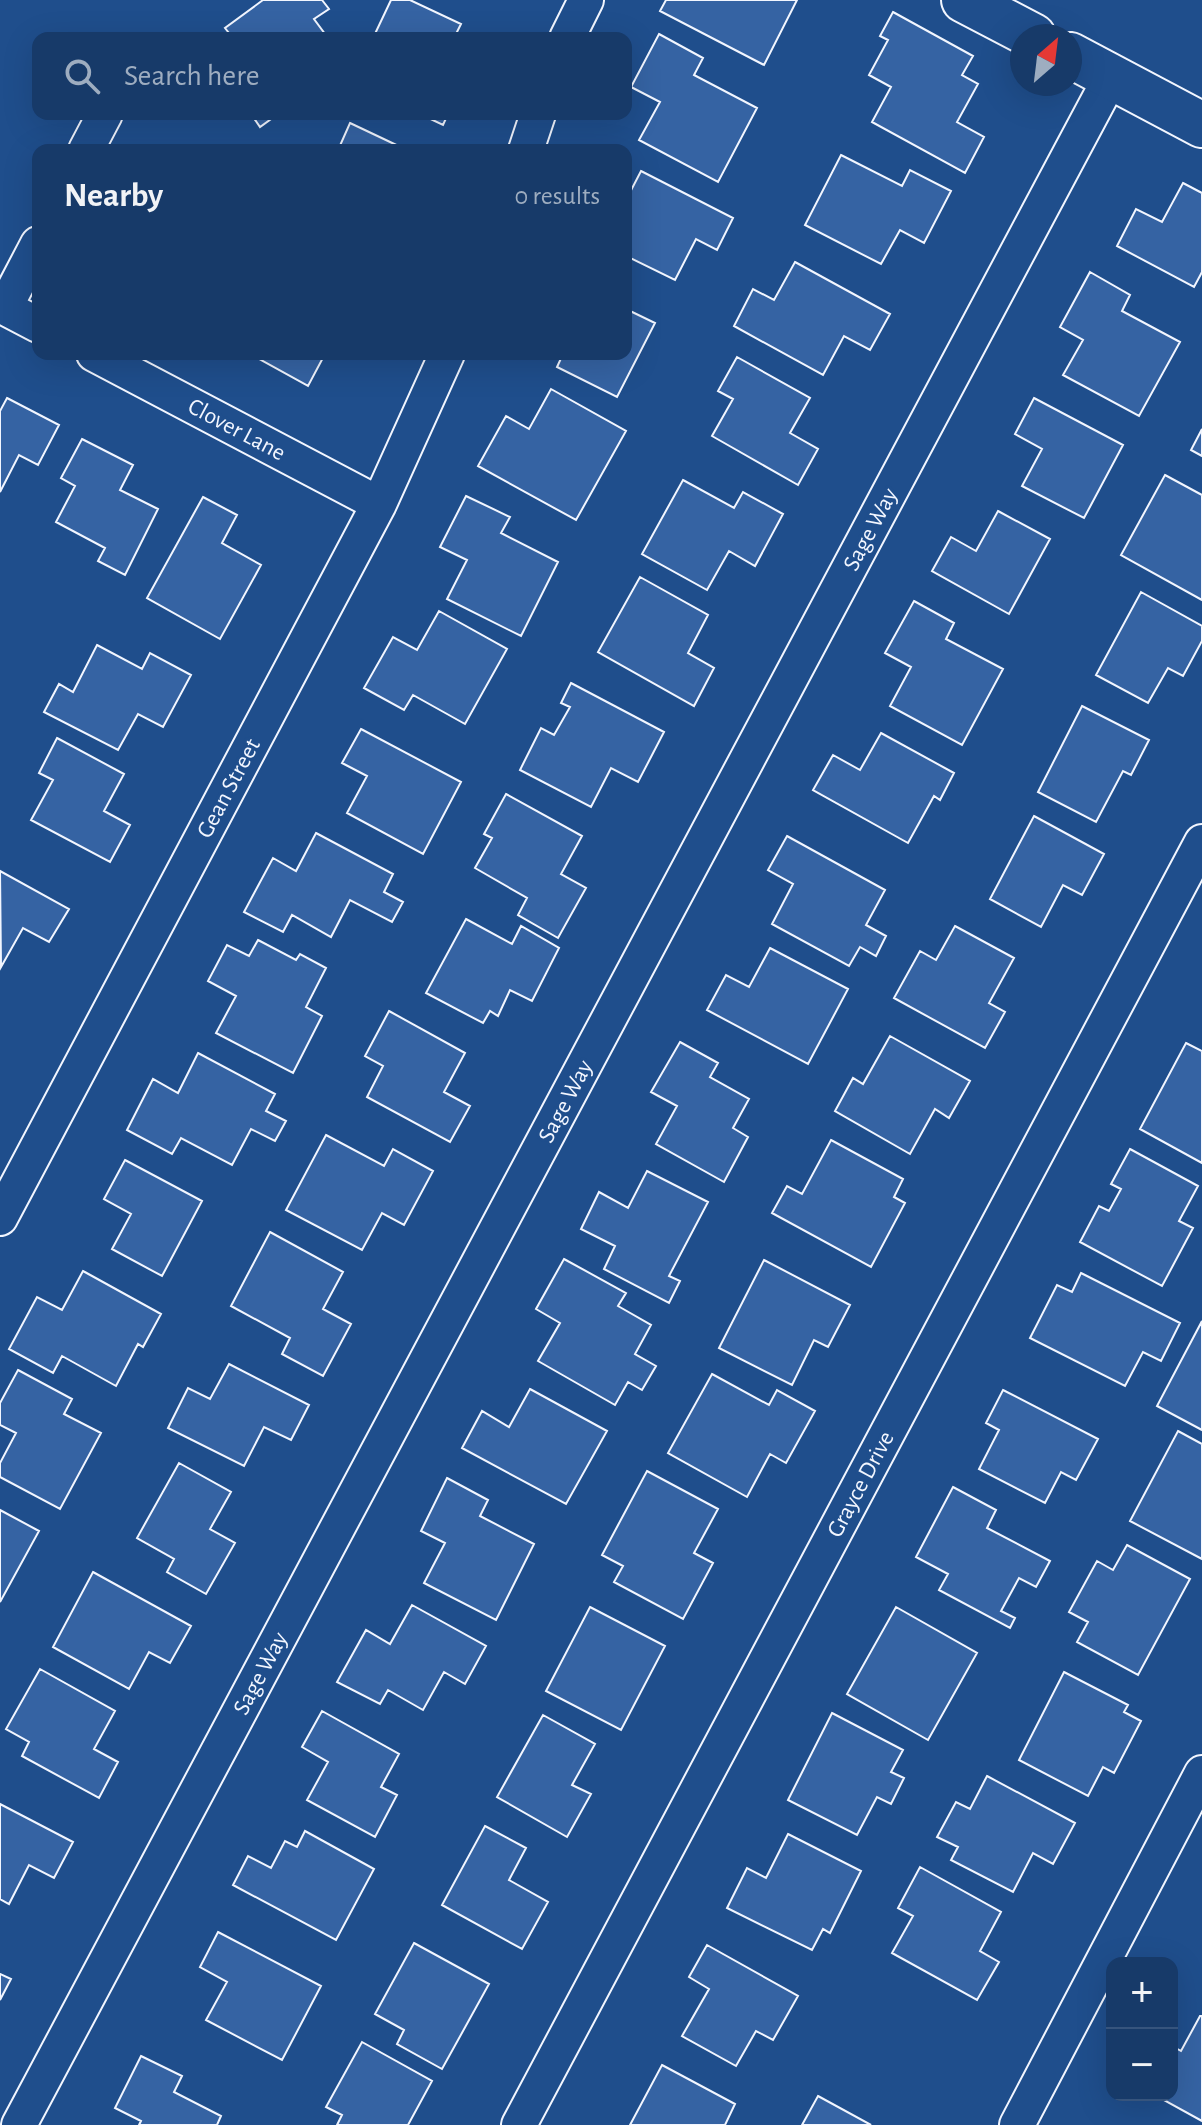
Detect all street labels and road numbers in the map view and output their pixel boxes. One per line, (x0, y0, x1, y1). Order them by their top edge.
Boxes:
street label: Clover Lane (184, 394, 289, 466)
street label: Sage Way (839, 484, 903, 575)
street label: Gean Street (193, 735, 265, 842)
street label: Sage Way (534, 1056, 598, 1147)
street label: Grayce Drive (823, 1427, 899, 1541)
street label: Sage Way (229, 1628, 293, 1719)

